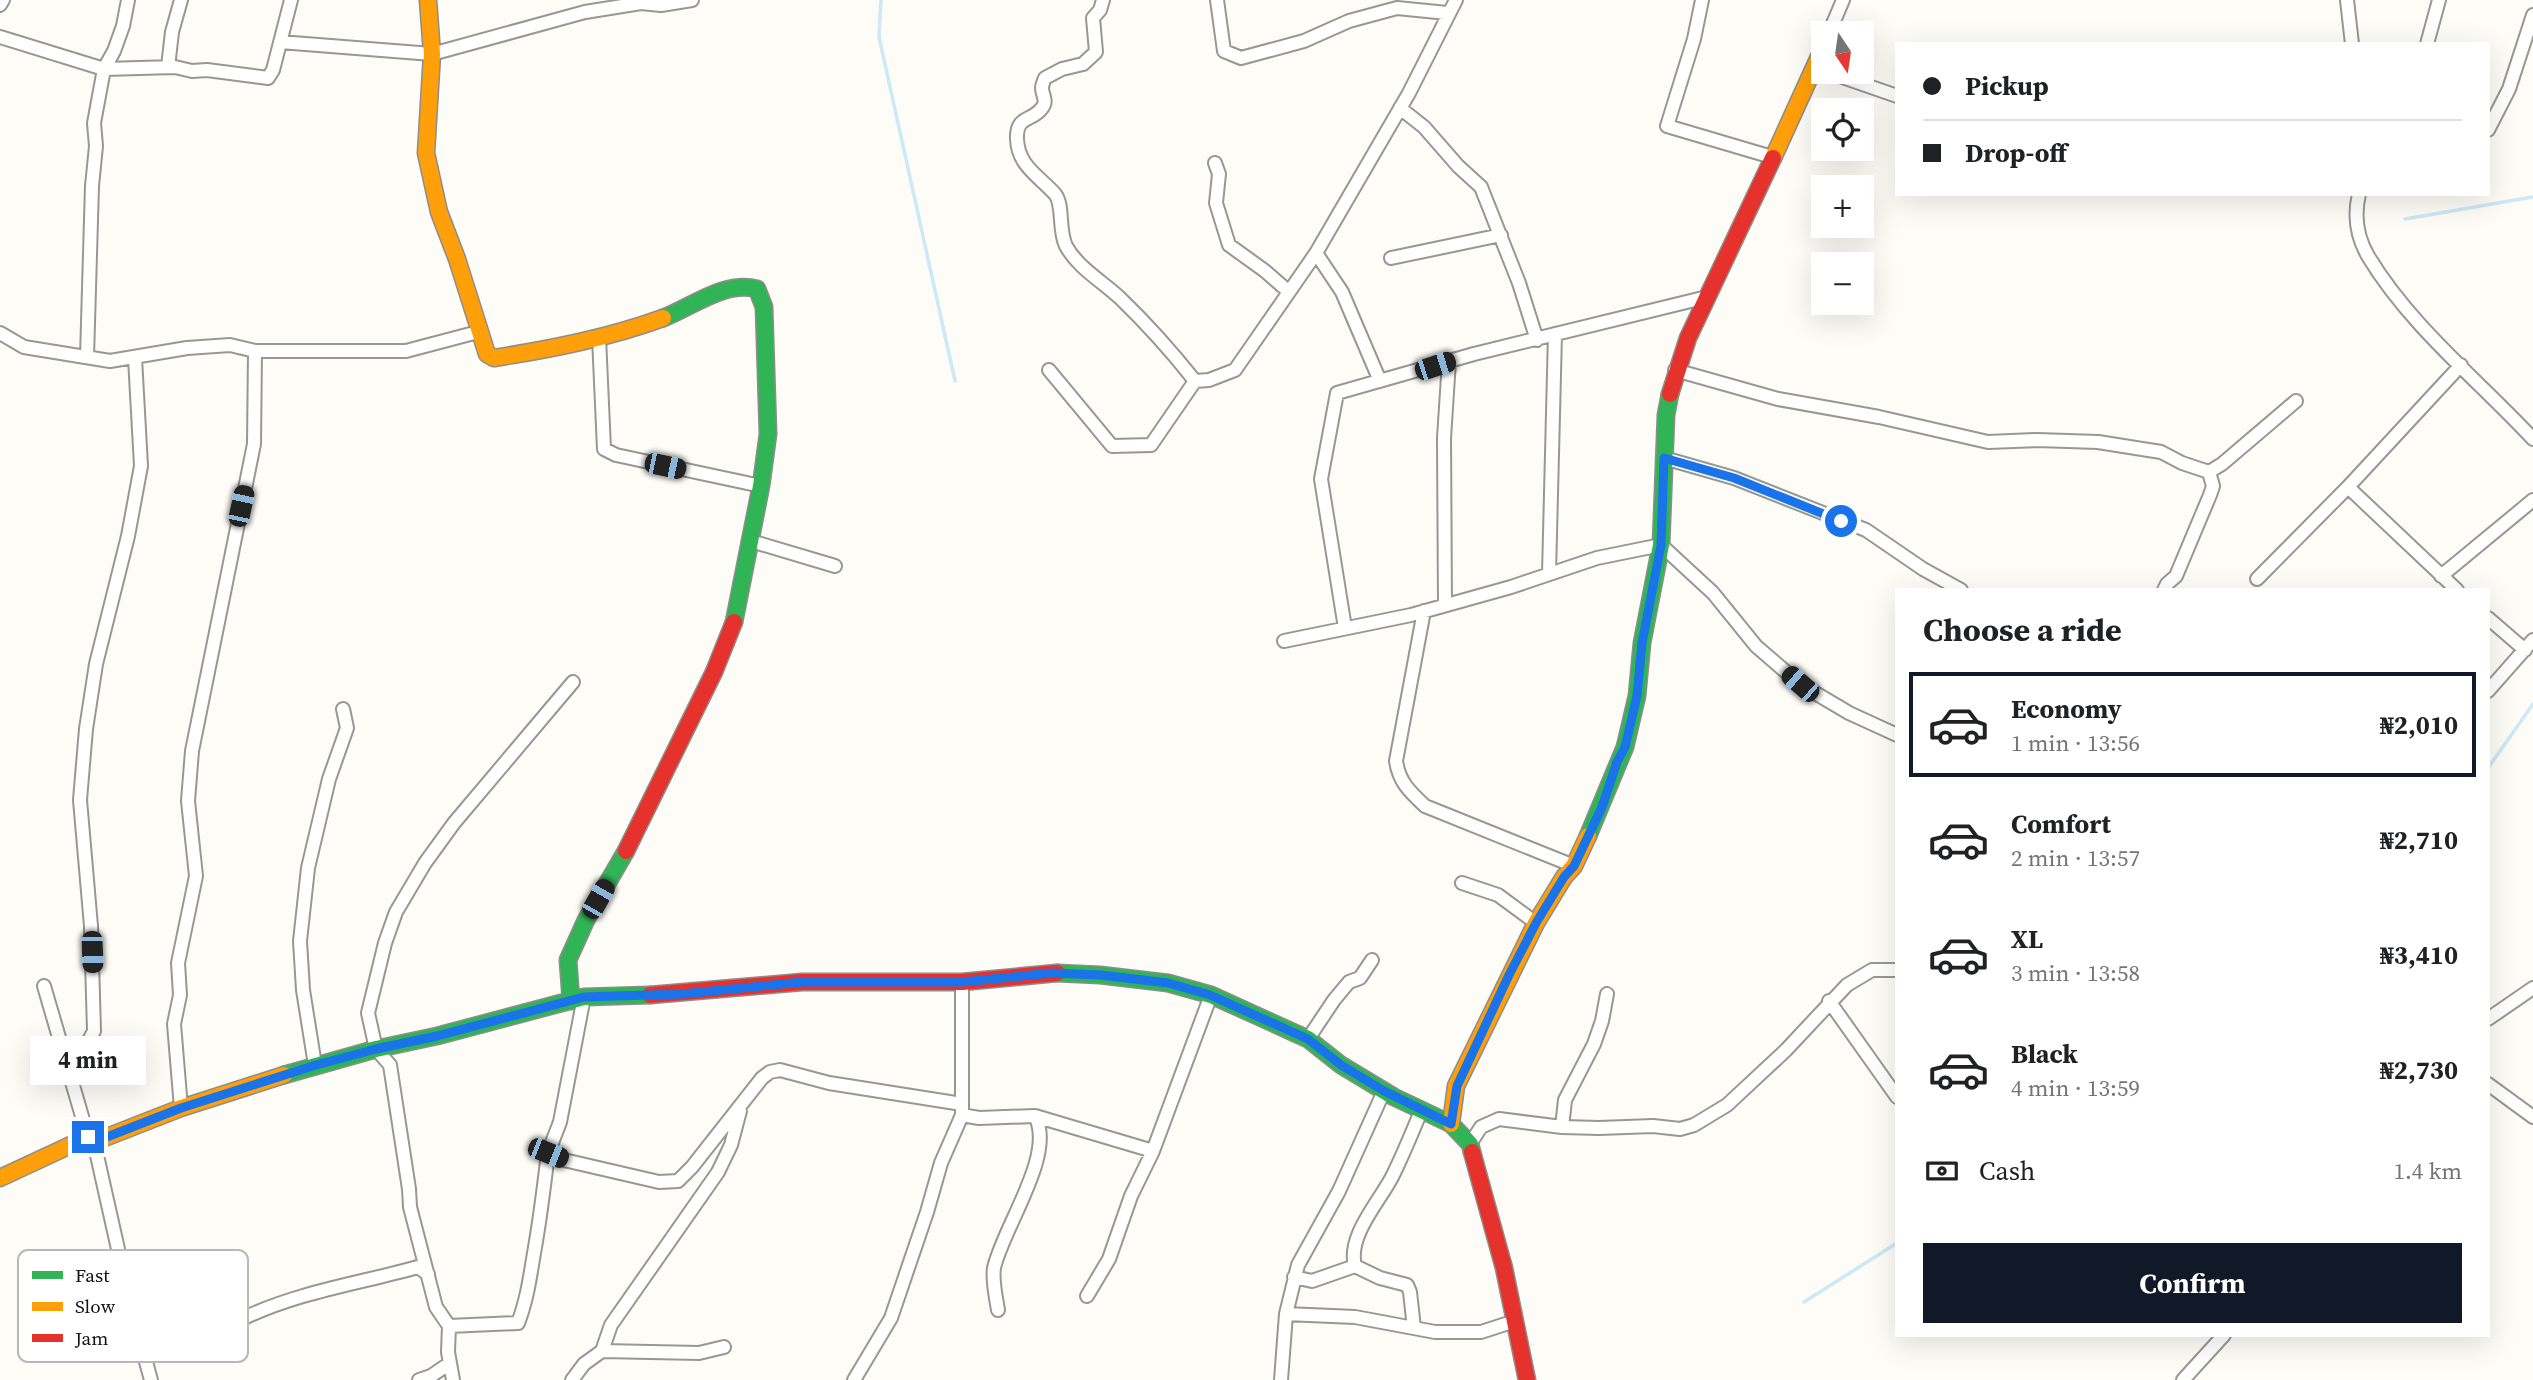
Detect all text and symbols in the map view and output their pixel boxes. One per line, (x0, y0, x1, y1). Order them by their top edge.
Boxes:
north arrow (1811, 21, 1874, 84)
map controls (1811, 21, 1874, 315)
text: Pickup (1965, 68, 2049, 104)
button: locate (1811, 98, 1874, 161)
text: Drop-off (1965, 135, 2067, 171)
button: + (1811, 175, 1874, 238)
button: − (1811, 252, 1874, 315)
car (1412, 350, 1459, 382)
car (643, 451, 688, 481)
car (227, 483, 256, 529)
route start (1825, 505, 1857, 537)
text: Choose a ride (1923, 608, 2122, 652)
car (1778, 662, 1823, 706)
text: Economy (2011, 691, 2122, 727)
icon: car (1927, 693, 1990, 756)
text: ₦2,010 (2380, 707, 2458, 743)
text: 1 min · 13:56 (2011, 727, 2140, 759)
text: Comfort (2011, 806, 2111, 842)
icon: car (1927, 808, 1990, 871)
text: ₦2,710 (2380, 822, 2458, 858)
text: 2 min · 13:57 (2011, 842, 2140, 874)
car (579, 876, 618, 922)
text: XL (2011, 921, 2043, 957)
icon: car (1927, 923, 1990, 986)
car (81, 931, 104, 973)
text: ₦3,410 (2380, 937, 2458, 973)
text: 3 min · 13:58 (2011, 957, 2140, 989)
callout: 4 min (30, 1036, 146, 1084)
text: Black (2011, 1036, 2078, 1072)
icon: car (1927, 1038, 1990, 1101)
text: 4 min (58, 1044, 118, 1076)
text: ₦2,730 (2380, 1052, 2458, 1088)
text: 4 min · 13:59 (2011, 1072, 2140, 1104)
route end (72, 1121, 104, 1153)
car (525, 1135, 572, 1171)
icon: cash (1923, 1152, 1961, 1190)
text: Cash (1979, 1153, 2035, 1189)
text: 1.4 km (2393, 1155, 2462, 1187)
button: Confirm (1923, 1243, 2462, 1323)
legend (18, 1250, 248, 1362)
text: Fast (75, 1262, 110, 1288)
text: Slow (75, 1293, 116, 1319)
text: Jam (74, 1325, 108, 1351)

